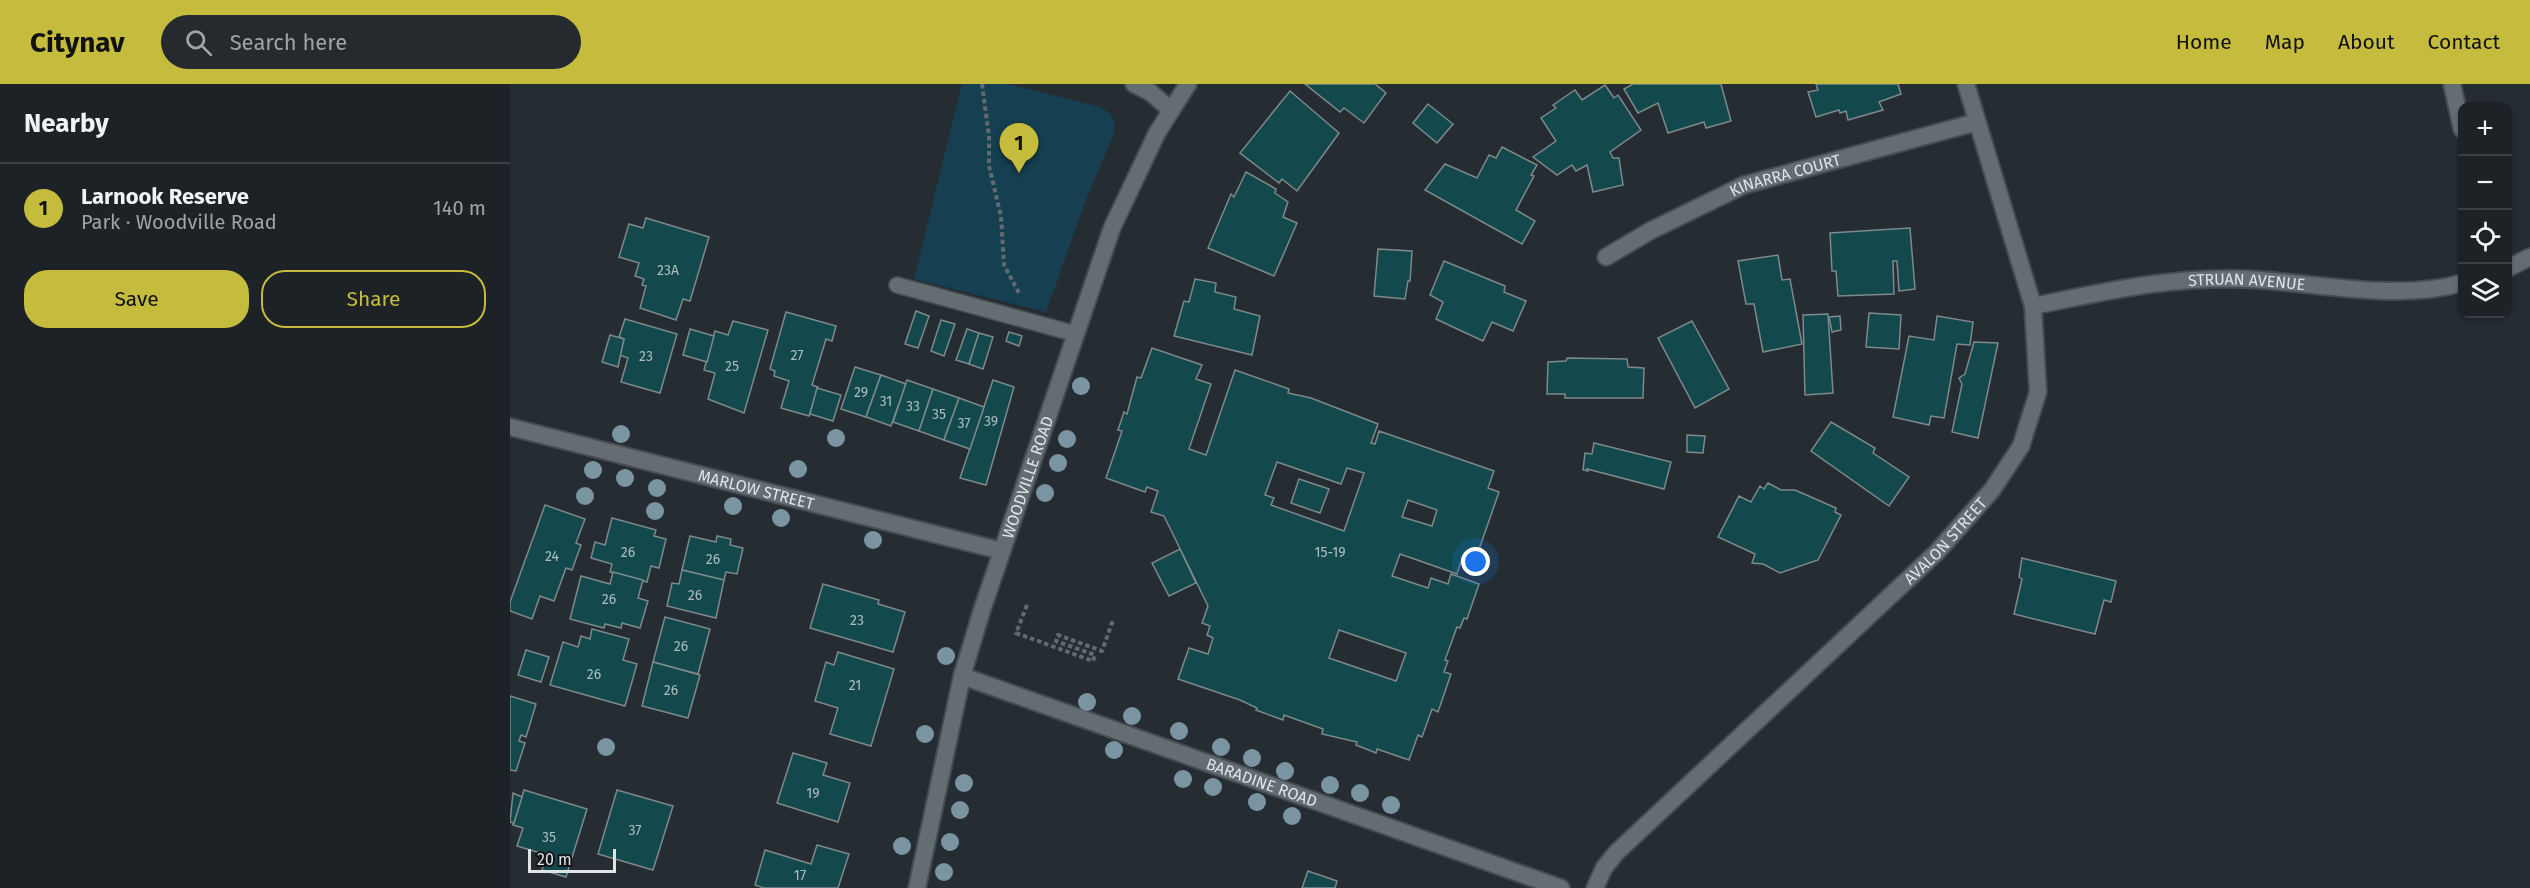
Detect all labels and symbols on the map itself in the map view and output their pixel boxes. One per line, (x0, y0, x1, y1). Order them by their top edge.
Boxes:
pin: 1 (1000, 124, 1038, 173)
street label: KINARRA COURT (1726, 150, 1844, 201)
house number: 23A (657, 262, 679, 279)
street label: STRUAN AVENUE (2187, 270, 2306, 294)
house number: 27 (790, 347, 804, 364)
house number: 23 (639, 348, 653, 365)
house number: 25 (725, 358, 739, 375)
house number: 29 (854, 384, 868, 401)
house number: 31 (880, 393, 892, 410)
house number: 33 (906, 398, 920, 415)
house number: 35 (932, 406, 946, 423)
house number: 39 (984, 413, 998, 430)
street label: WOODVILLE ROAD (998, 414, 1057, 541)
house number: 37 (957, 415, 971, 432)
street label: MARLOW STREET (696, 466, 817, 513)
street label: AVALON STREET (1900, 493, 1991, 588)
house number: 26 (621, 544, 635, 561)
house number: 15-19 (1314, 544, 1346, 561)
your location (1461, 547, 1490, 576)
house number: 24 (545, 548, 560, 565)
house number: 26 (706, 551, 720, 568)
house number: 26 (688, 587, 702, 604)
house number: 26 (602, 591, 616, 608)
house number: 23 (850, 612, 864, 629)
house number: 26 (674, 638, 688, 655)
house number: 26 (587, 666, 601, 683)
house number: 21 (849, 677, 861, 694)
house number: 26 (664, 682, 678, 699)
street label: BARADINE ROAD (1204, 754, 1320, 811)
house number: 19 (806, 785, 820, 802)
house number: 37 (628, 822, 642, 839)
house number: 35 (542, 829, 556, 846)
scale bar (528, 846, 616, 874)
house number: 17 (794, 867, 806, 884)

